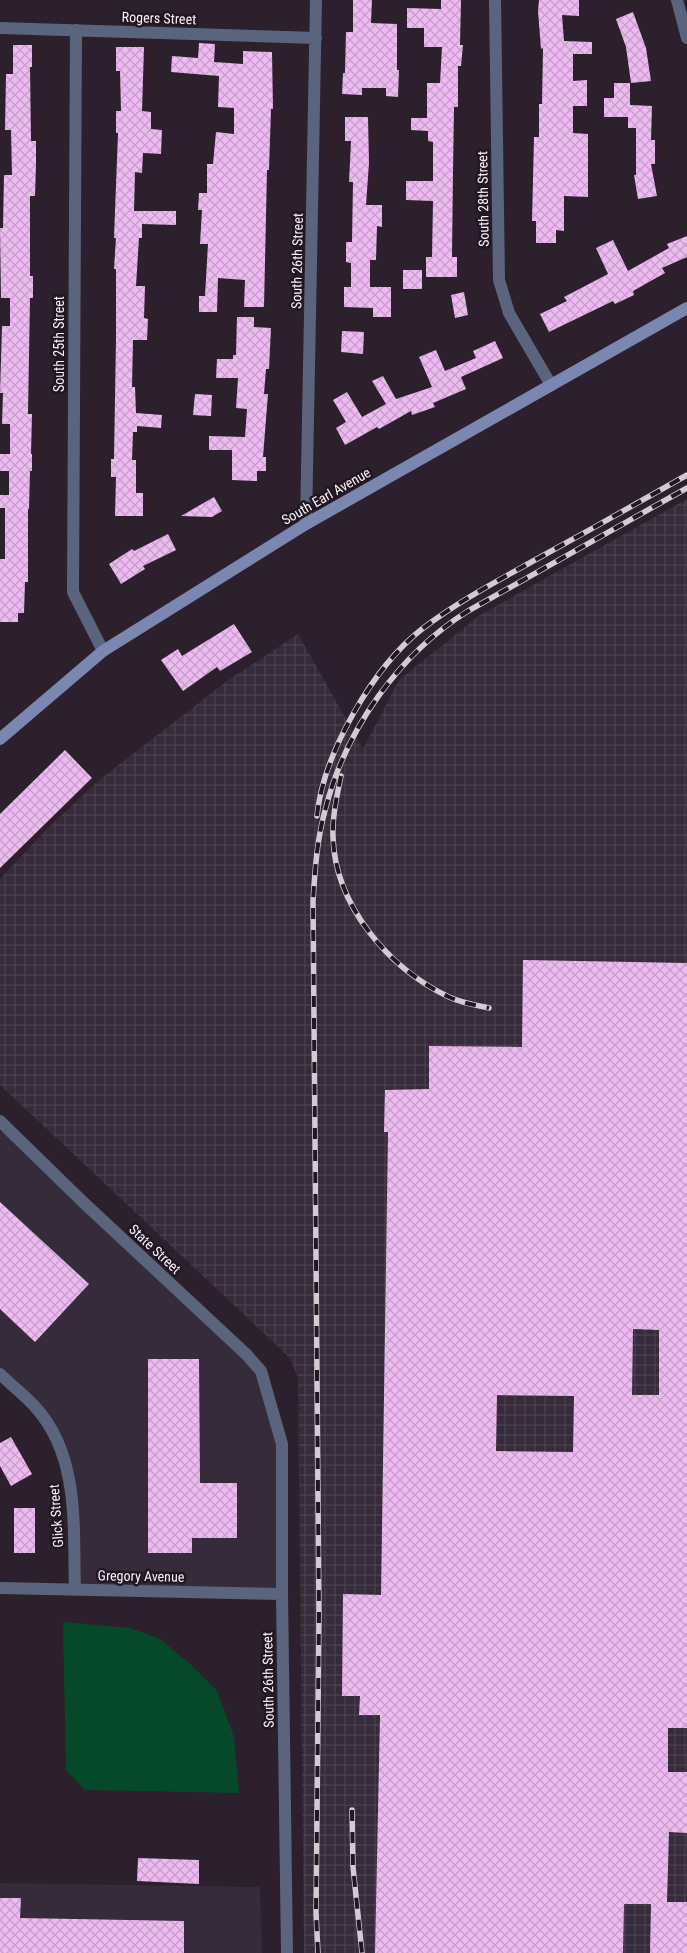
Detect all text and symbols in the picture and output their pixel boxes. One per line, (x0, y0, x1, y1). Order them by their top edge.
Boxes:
street label: Rogers Street (121, 9, 197, 27)
street label: South 28th Street (474, 151, 492, 247)
street label: South 26th Street (288, 213, 306, 309)
street label: South 25th Street (51, 296, 67, 392)
street label: South Earl Avenue (279, 464, 374, 528)
street label: State Street (126, 1221, 184, 1277)
street label: Glick Street (46, 1484, 66, 1548)
street label: Gregory Avenue (98, 1567, 185, 1585)
street label: South 26th Street (259, 1632, 277, 1728)

